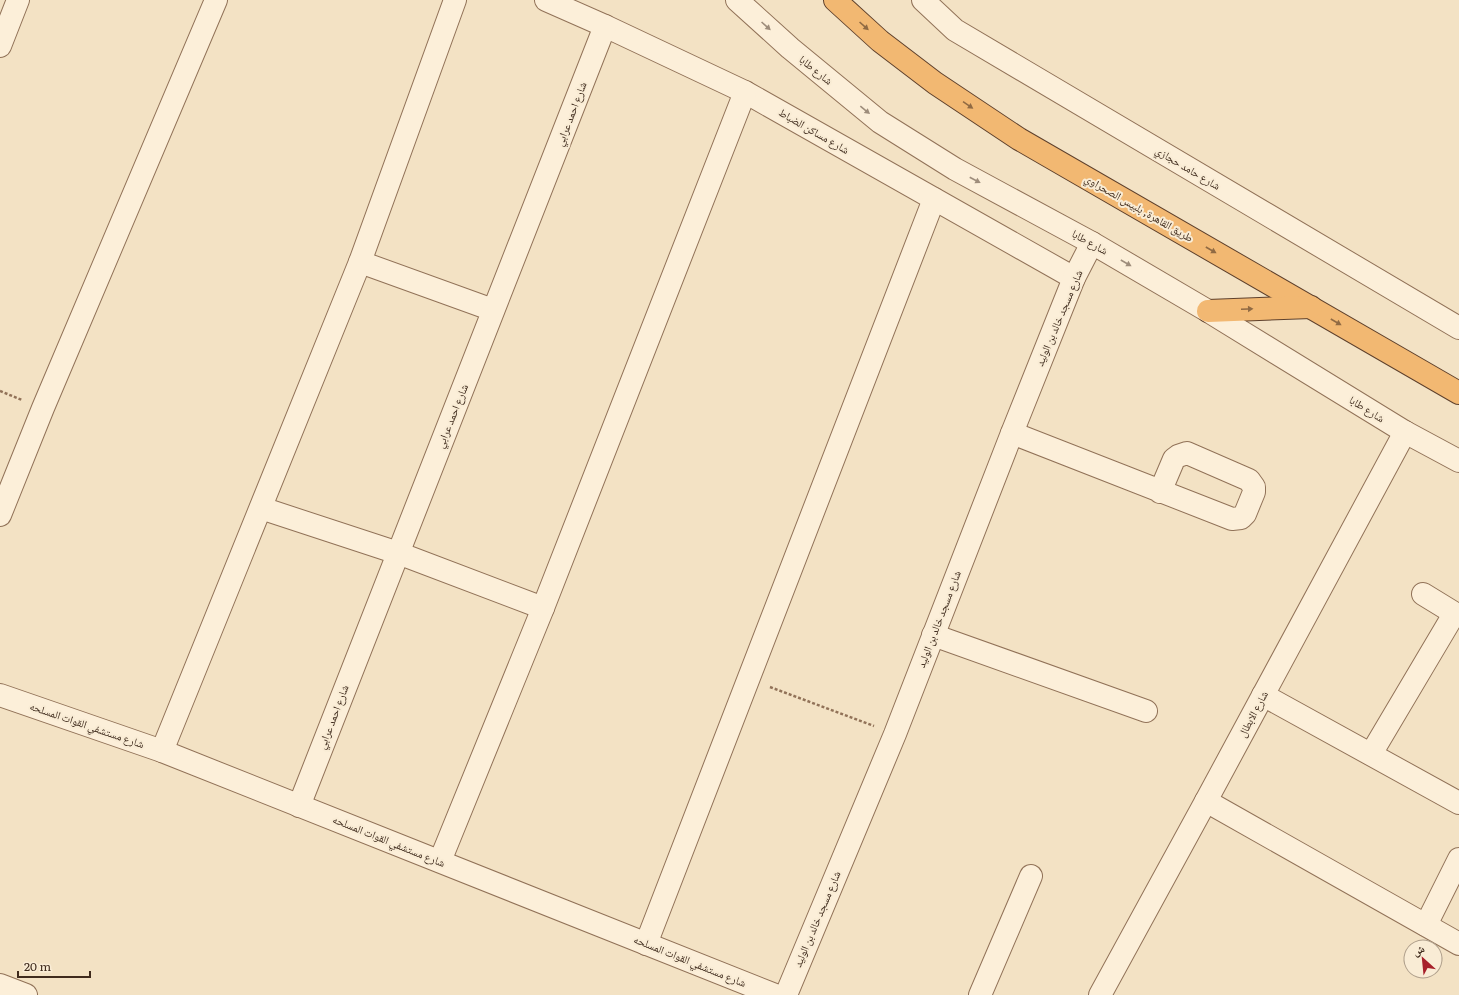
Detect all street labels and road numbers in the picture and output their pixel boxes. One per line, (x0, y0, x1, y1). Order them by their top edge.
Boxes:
street label: شارع طابا (796, 51, 837, 88)
street label: شارع احمد عرابي (550, 79, 591, 149)
street label: شارع مساكن الضباط (776, 103, 853, 157)
street label: شارع حامد حجازي (1152, 141, 1224, 194)
street label: طريق القاهرة, بلبيس الصحراوي (1081, 169, 1197, 246)
street label: شارع طابا (1070, 225, 1111, 258)
street label: شارع مسجد خالد بن الوليد (1031, 267, 1086, 368)
street label: شارع احمد عرابي (431, 381, 473, 451)
street label: شارع طابا (1347, 391, 1388, 425)
street label: شارع مسجد خالد بن الوليد (912, 568, 964, 670)
street label: شارع احمد عرابي (312, 682, 353, 752)
street label: شارع الابطال (1233, 687, 1271, 740)
street label: شارع مستشفي القوات المسلحه (27, 697, 147, 753)
street label: شارع مستشفي القوات المسلحه (330, 810, 448, 872)
street label: شارع مسجد خالد بن الوليد (789, 868, 844, 969)
street label: شارع مستشفي القوات المسلحه (631, 930, 749, 992)

